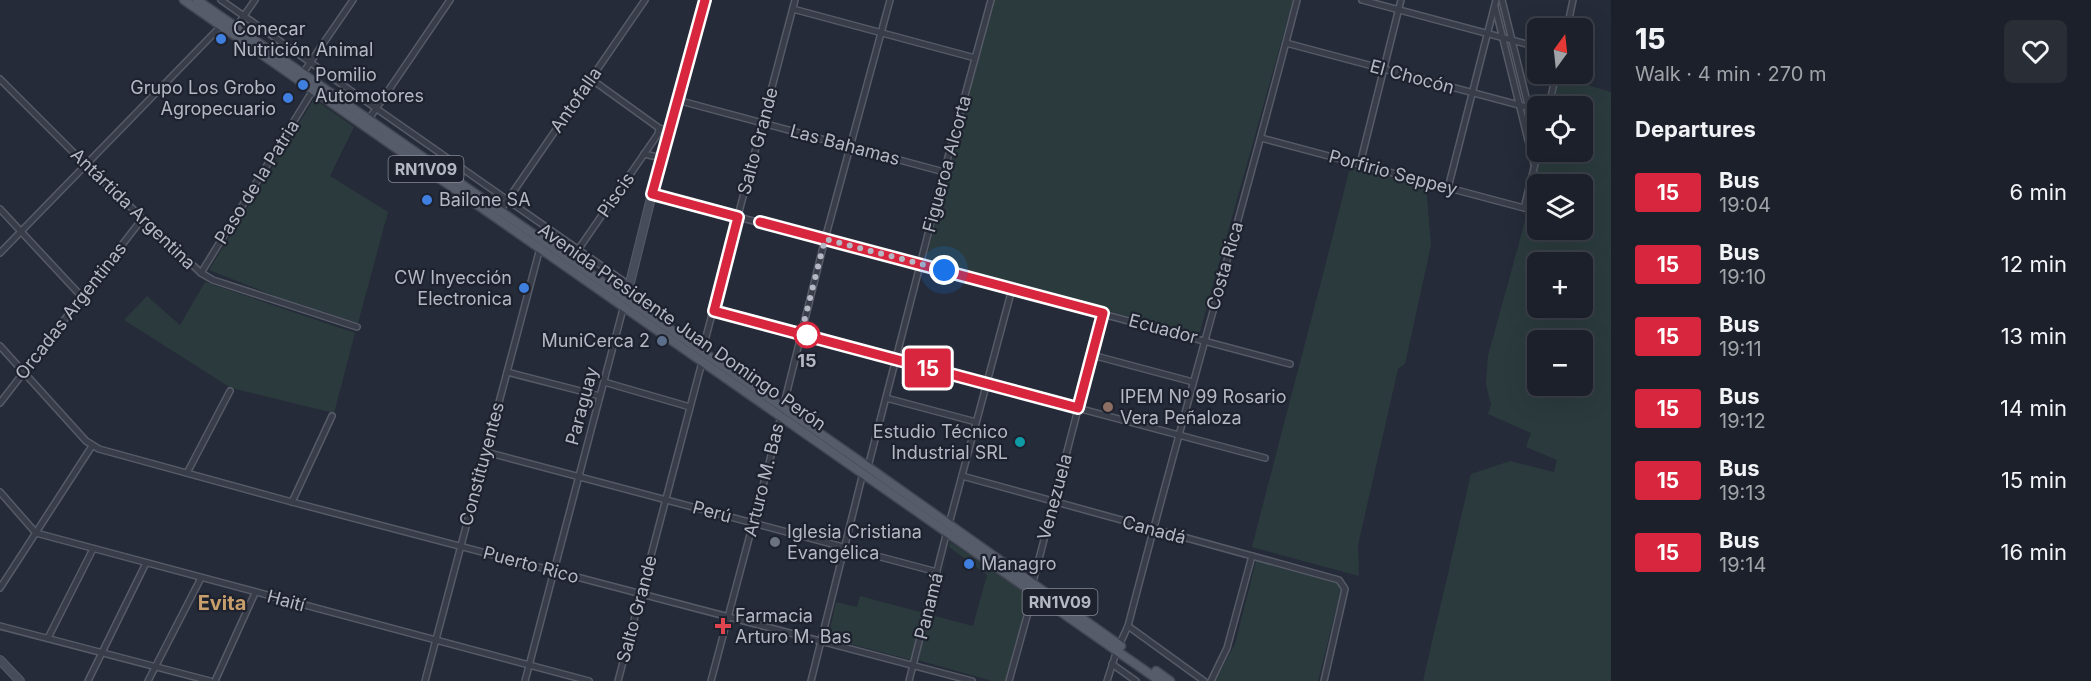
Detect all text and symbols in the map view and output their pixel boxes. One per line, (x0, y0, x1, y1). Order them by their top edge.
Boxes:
place label: Conecar Nutrición Animal (233, 18, 373, 60)
north arrow (1527, 18, 1593, 84)
map controls (1527, 18, 1593, 396)
button: heart (2004, 20, 2067, 83)
text: 15 (1635, 22, 1666, 56)
marker: Conecar Nutrición Animal (214, 32, 228, 46)
street label: El Chocón (1368, 55, 1457, 98)
text: Walk · 4 min · 270 m (1635, 62, 1826, 86)
street label: Antofalla (546, 63, 606, 136)
place label: Pomilio Automotores (315, 64, 424, 106)
place label: Grupo Los Grobo Agropecuario (130, 77, 276, 119)
marker: Pomilio Automotores (296, 78, 310, 92)
street label: Salto Grande (733, 85, 782, 197)
marker: Grupo Los Grobo Agropecuario (281, 91, 295, 105)
street label: Figueroa Alcorta (918, 93, 975, 235)
button: locate (1527, 96, 1593, 162)
street label: Paso de la Patria (210, 116, 303, 248)
text: Departures (1635, 116, 1756, 142)
street label: Las Bahamas (788, 120, 902, 169)
street label: Antártida Argentina (67, 144, 200, 273)
street label: Porfirio Seppey (1327, 145, 1460, 200)
road number: RN1V09 (388, 156, 464, 182)
text: Bus (1719, 167, 1760, 193)
street label: Piscis (593, 168, 638, 221)
button: layers (1527, 174, 1593, 240)
text: 6 min (2010, 179, 2067, 205)
text: 15 (1657, 180, 1679, 205)
place label: Bailone SA (439, 189, 531, 210)
marker: Bailone SA (420, 193, 434, 207)
text: 19:04 (1719, 193, 1771, 217)
street label: Avenida Presidente Juan Domingo Perón (534, 219, 830, 435)
street label: Costa Rica (1202, 219, 1247, 313)
street label: Orcadas Argentinas (11, 238, 131, 383)
text: Bus (1719, 239, 1760, 265)
text: 12 min (2001, 251, 2067, 277)
button: + (1527, 252, 1593, 318)
text: 15 (1657, 252, 1679, 277)
your location (929, 255, 959, 285)
text: 19:10 (1719, 265, 1766, 289)
place label: CW Inyección Electronica (394, 267, 512, 309)
marker: CW Inyección Electronica (517, 281, 531, 295)
street label: Ecuador (1126, 309, 1200, 348)
text: Bus (1719, 311, 1760, 337)
marker: 15 (794, 322, 820, 348)
text: 13 min (2001, 323, 2067, 349)
text: 15 (1657, 324, 1679, 349)
place label: MuniCerca 2 (541, 330, 650, 351)
button: − (1527, 330, 1593, 396)
marker: MuniCerca 2 (655, 334, 669, 348)
text: 19:11 (1719, 337, 1762, 361)
line badge: 15 (901, 348, 955, 388)
place label: 15 (797, 350, 817, 371)
text: 15 (917, 356, 939, 381)
street label: Paraguay (561, 364, 602, 447)
text: Bus (1719, 383, 1760, 409)
place label: IPEM Nº 99 Rosario Vera Peñaloza (1120, 386, 1287, 428)
text: 14 min (2000, 395, 2067, 421)
text: 15 (1657, 396, 1679, 421)
street label: Constituyentes (455, 400, 508, 528)
marker: IPEM Nº 99 Rosario Vera Peñaloza (1101, 400, 1115, 414)
text: 19:12 (1719, 409, 1766, 433)
street label: Arturo M. Bas (739, 421, 788, 539)
place label: Estudio Técnico Industrial SRL (873, 421, 1008, 463)
marker: Estudio Técnico Industrial SRL (1013, 435, 1027, 449)
street label: Venezuela (1033, 451, 1076, 542)
text: Bus (1719, 455, 1760, 481)
text: 15 min (2001, 467, 2067, 493)
text: 15 (1657, 468, 1679, 493)
text: 19:13 (1719, 481, 1766, 505)
street label: Perú (690, 496, 734, 527)
street label: Canadá (1120, 511, 1188, 548)
place label: Iglesia Cristiana Evangélica (787, 521, 922, 563)
text: Bus (1719, 527, 1760, 553)
marker: Iglesia Cristiana Evangélica (768, 535, 782, 549)
text: 16 min (2001, 539, 2067, 565)
text: 15 (1657, 540, 1679, 565)
street label: Puerto Rico (481, 542, 581, 587)
street label: Salto Grande (612, 553, 661, 665)
place label: Managro (981, 553, 1056, 574)
text: 19:14 (1719, 553, 1766, 577)
marker: Managro (962, 557, 976, 571)
street label: Panamá (910, 570, 947, 642)
street label: Haití (265, 585, 308, 616)
road number: RN1V09 (1022, 589, 1098, 615)
district label: Evita (198, 591, 246, 615)
place label: Farmacia Arturo M. Bas (735, 605, 851, 647)
marker: Farmacia Arturo M. Bas (716, 619, 730, 633)

